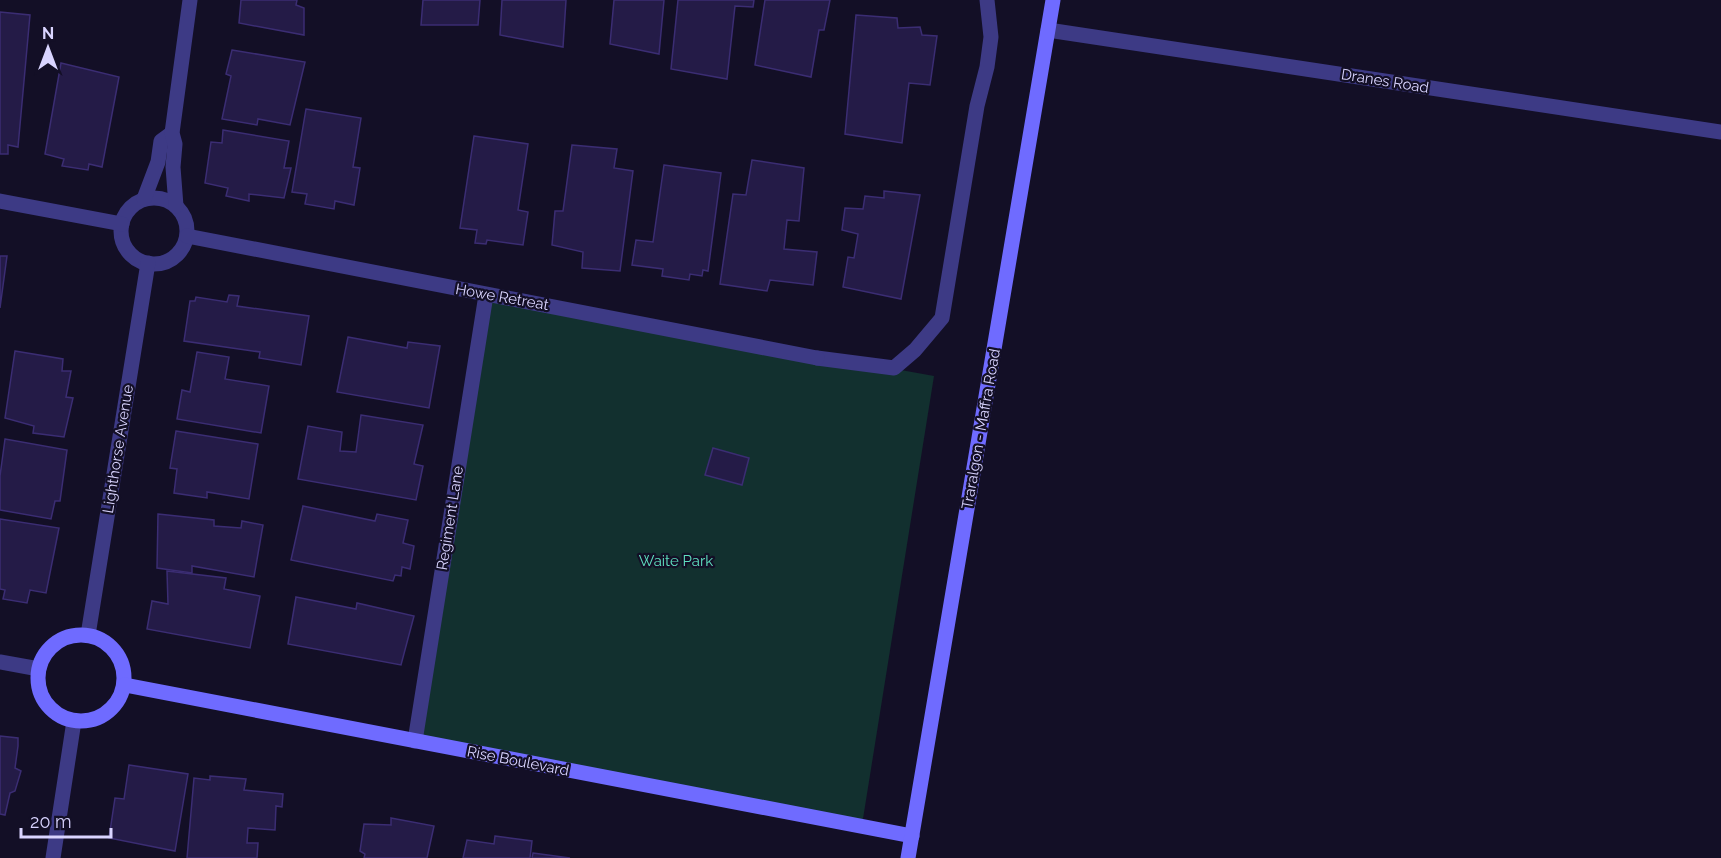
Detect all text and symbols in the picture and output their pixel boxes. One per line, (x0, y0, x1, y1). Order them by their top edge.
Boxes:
north arrow (18, 18, 78, 78)
text: N (42, 24, 54, 43)
street label: Dranes Road (1340, 65, 1430, 97)
street label: Howe Retreat (454, 280, 550, 314)
street label: Traralgon - Maffra Road (958, 347, 1004, 511)
street label: Lighthorse Avenue (99, 383, 137, 515)
street label: Regiment Lane (433, 464, 467, 572)
park label: Waite Park (639, 552, 713, 570)
street label: Rise Boulevard (465, 742, 571, 780)
scale bar (21, 801, 111, 839)
text: 20 m (30, 811, 72, 832)

